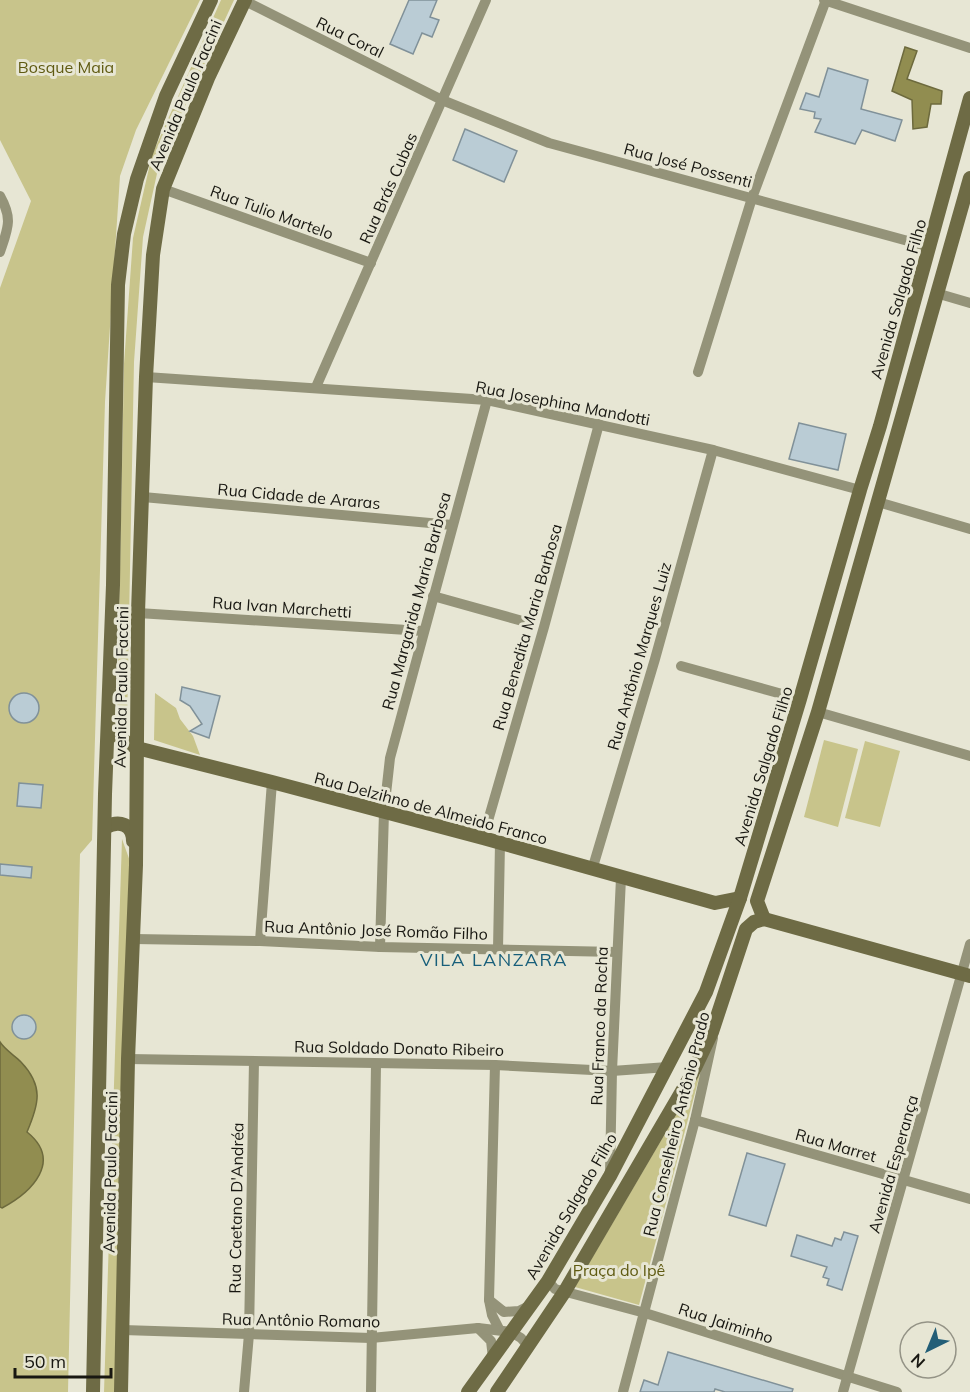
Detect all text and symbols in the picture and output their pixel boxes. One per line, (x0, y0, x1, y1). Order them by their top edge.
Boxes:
street label: Rua Coral (313, 12, 387, 62)
street label: Avenida Paulo Faccini (144, 17, 226, 173)
park label: Bosque Maia (18, 57, 114, 77)
street label: Rua Brás Cubas (355, 129, 421, 247)
street label: Rua José Possenti (622, 138, 754, 192)
street label: Rua Tulio Martelo (208, 180, 336, 244)
street label: Avenida Salgado Filho (866, 217, 930, 381)
street label: Rua Josephina Mandotti (474, 376, 652, 430)
street label: Rua Cidade de Araras (217, 479, 381, 513)
street label: Rua Margarida Maria Barbosa (377, 490, 455, 712)
street label: Rua Benedita Maria Barbosa (488, 521, 566, 733)
street label: Rua Antônio Marques Luiz (603, 560, 675, 752)
street label: Rua Ivan Marchetti (212, 592, 352, 622)
street label: Avenida Paulo Faccini (110, 606, 132, 768)
street label: Avenida Salgado Filho (729, 684, 797, 848)
street label: Rua Delzihno de Almeido Franco (312, 767, 550, 849)
street label: Rua Antônio José Romão Filho (264, 916, 488, 944)
street label: Rua Franco da Rocha (586, 946, 612, 1106)
district label: VILA LANZARA (420, 948, 568, 971)
street label: Rua Conselheiro Antônio Prado (638, 1010, 714, 1238)
street label: Rua Soldado Donato Ribeiro (294, 1036, 504, 1060)
street label: Avenida Paulo Faccini (99, 1091, 121, 1253)
street label: Avenida Esperança (864, 1093, 922, 1235)
street label: Rua Caetano D'Andréa (225, 1122, 247, 1294)
street label: Rua Marret (793, 1124, 879, 1166)
street label: Avenida Salgado Filho (521, 1129, 621, 1283)
park label: Praça do Ipê (573, 1260, 665, 1280)
street label: Rua Jaiminho (676, 1298, 776, 1348)
street label: Rua Antônio Romano (222, 1309, 380, 1331)
north arrow (898, 1320, 958, 1380)
scale bar (15, 1341, 111, 1379)
text: 50 m (24, 1350, 66, 1373)
text: N (907, 1350, 929, 1372)

